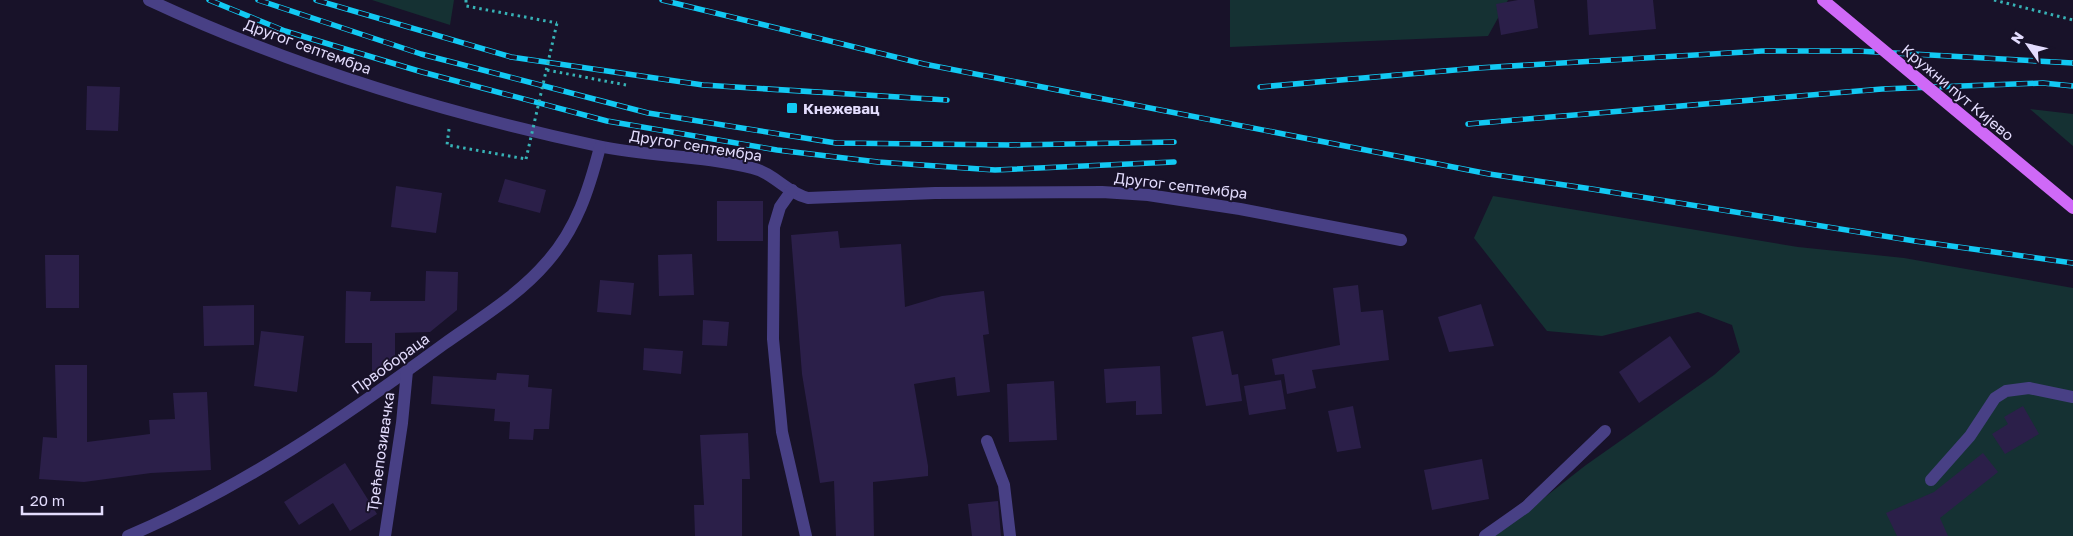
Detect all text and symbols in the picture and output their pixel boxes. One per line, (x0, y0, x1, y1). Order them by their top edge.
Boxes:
street label: Другог септембра (242, 15, 374, 77)
north arrow (2003, 20, 2053, 70)
text: N (2007, 28, 2027, 47)
street label: Кружни пут Кијево (1898, 40, 2018, 144)
place label: Кнежевац (803, 99, 880, 117)
marker: Кнежевац (785, 101, 799, 115)
street label: Другог септембра (628, 126, 764, 164)
street label: Другог септембра (1113, 168, 1249, 202)
street label: Првобораца (348, 329, 432, 397)
street label: Трећепозивачка (363, 391, 397, 513)
scale bar (22, 484, 102, 516)
text: 20 m (30, 491, 65, 509)

